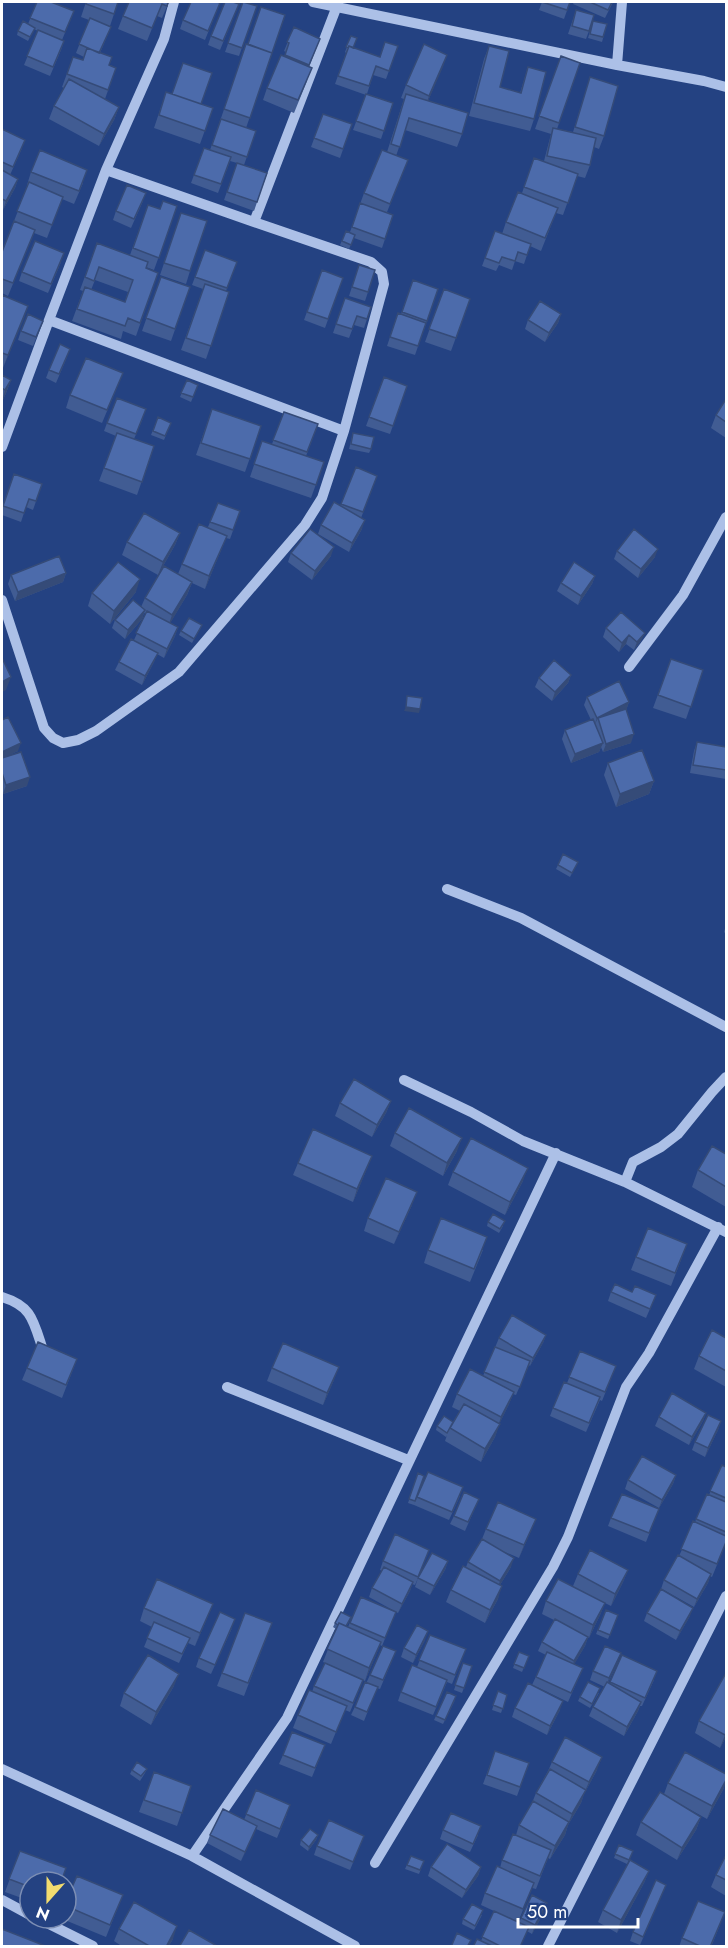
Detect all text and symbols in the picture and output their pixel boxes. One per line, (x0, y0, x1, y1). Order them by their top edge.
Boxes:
north arrow (18, 1870, 78, 1930)
scale bar (518, 1891, 638, 1929)
text: 50 m (527, 1899, 567, 1925)
text: N (33, 1901, 53, 1927)

